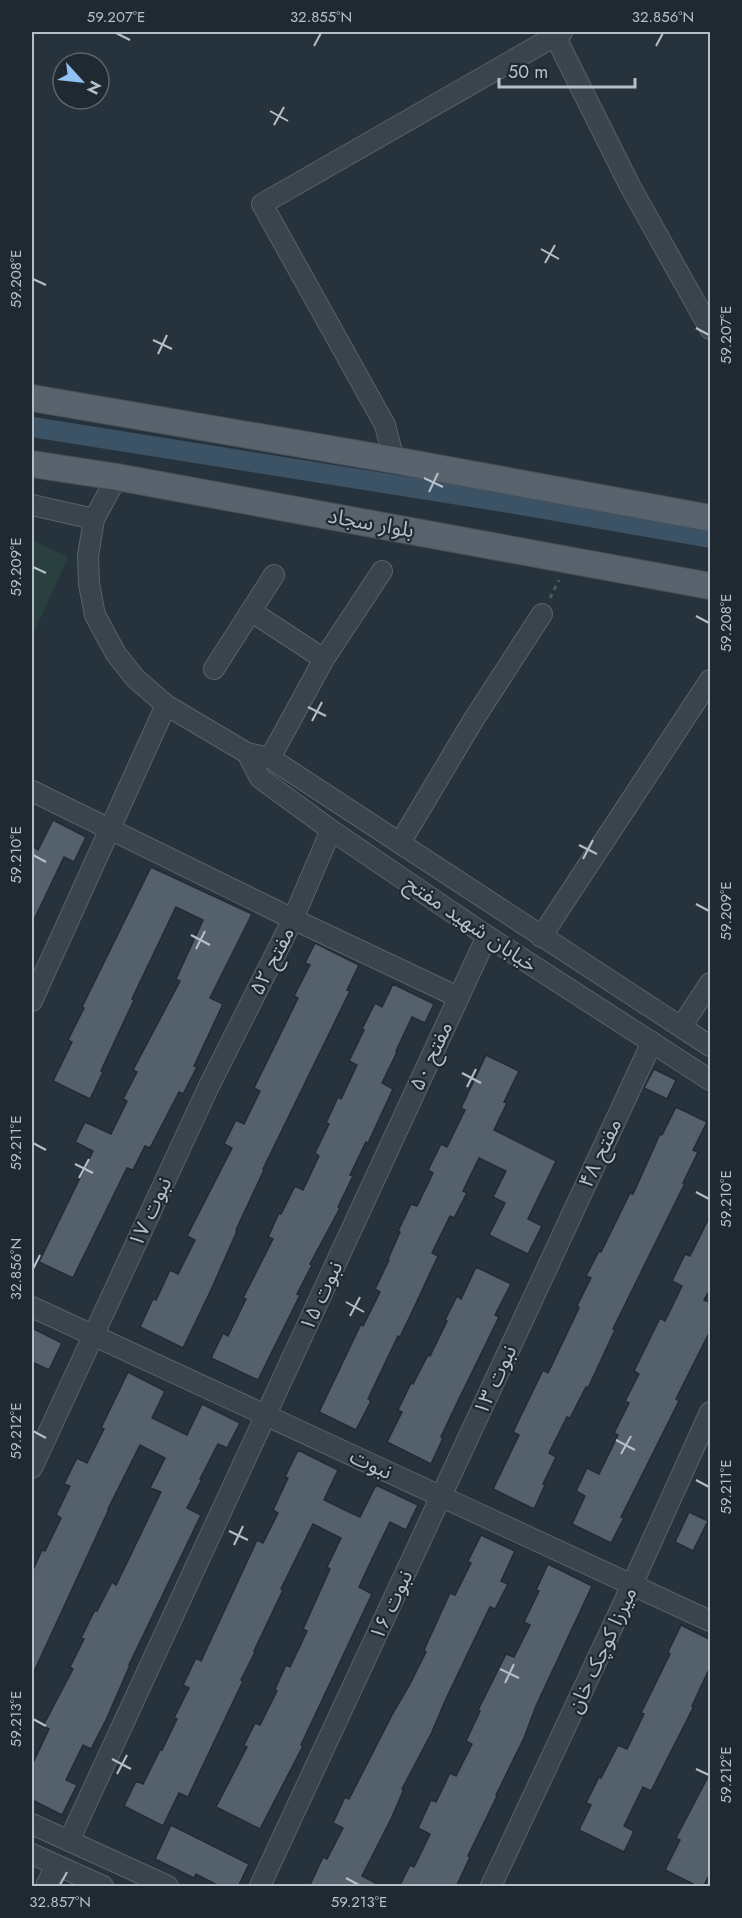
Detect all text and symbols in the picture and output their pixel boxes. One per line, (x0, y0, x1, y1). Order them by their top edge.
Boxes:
text: 59.207°E (87, 6, 145, 28)
text: 32.855°N (290, 6, 352, 28)
text: 32.856°N (632, 6, 694, 28)
north arrow (51, 51, 111, 111)
scale bar (499, 51, 636, 89)
text: 50 m (508, 59, 548, 85)
text: N (81, 77, 107, 98)
text: 59.208°E (5, 250, 27, 308)
text: 59.207°E (715, 306, 737, 364)
street label: بلوار سجاد (326, 501, 416, 545)
text: 59.209°E (5, 537, 27, 597)
text: 59.208°E (715, 594, 737, 652)
text: 59.210°E (5, 826, 27, 884)
street label: خیابان شهید مفتح (399, 868, 543, 980)
text: 59.209°E (715, 881, 737, 941)
street label: مفتح ۵۲ (242, 922, 302, 1000)
street label: مفتح ۵۰ (402, 1016, 460, 1096)
street label: مفتح ۴۸ (571, 1113, 629, 1193)
text: 59.211°E (5, 1115, 27, 1171)
text: 59.210°E (715, 1170, 737, 1228)
street label: نبوت ۱۷ (121, 1172, 179, 1252)
text: 32.856°N (5, 1238, 27, 1300)
street label: نبوت ۱۵ (292, 1256, 350, 1336)
street label: نبوت ۱۳ (466, 1340, 524, 1420)
text: 59.212°E (5, 1403, 27, 1459)
street label: نبوت (345, 1441, 397, 1487)
text: 59.211°E (715, 1459, 737, 1515)
street label: نبوت ۱۶ (362, 1565, 420, 1645)
street label: میرزا کوچک خان (560, 1582, 644, 1718)
text: 59.213°E (5, 1691, 27, 1747)
text: 59.212°E (715, 1747, 737, 1803)
text: 32.857°N (29, 1891, 91, 1913)
text: 59.213°E (331, 1891, 387, 1913)

